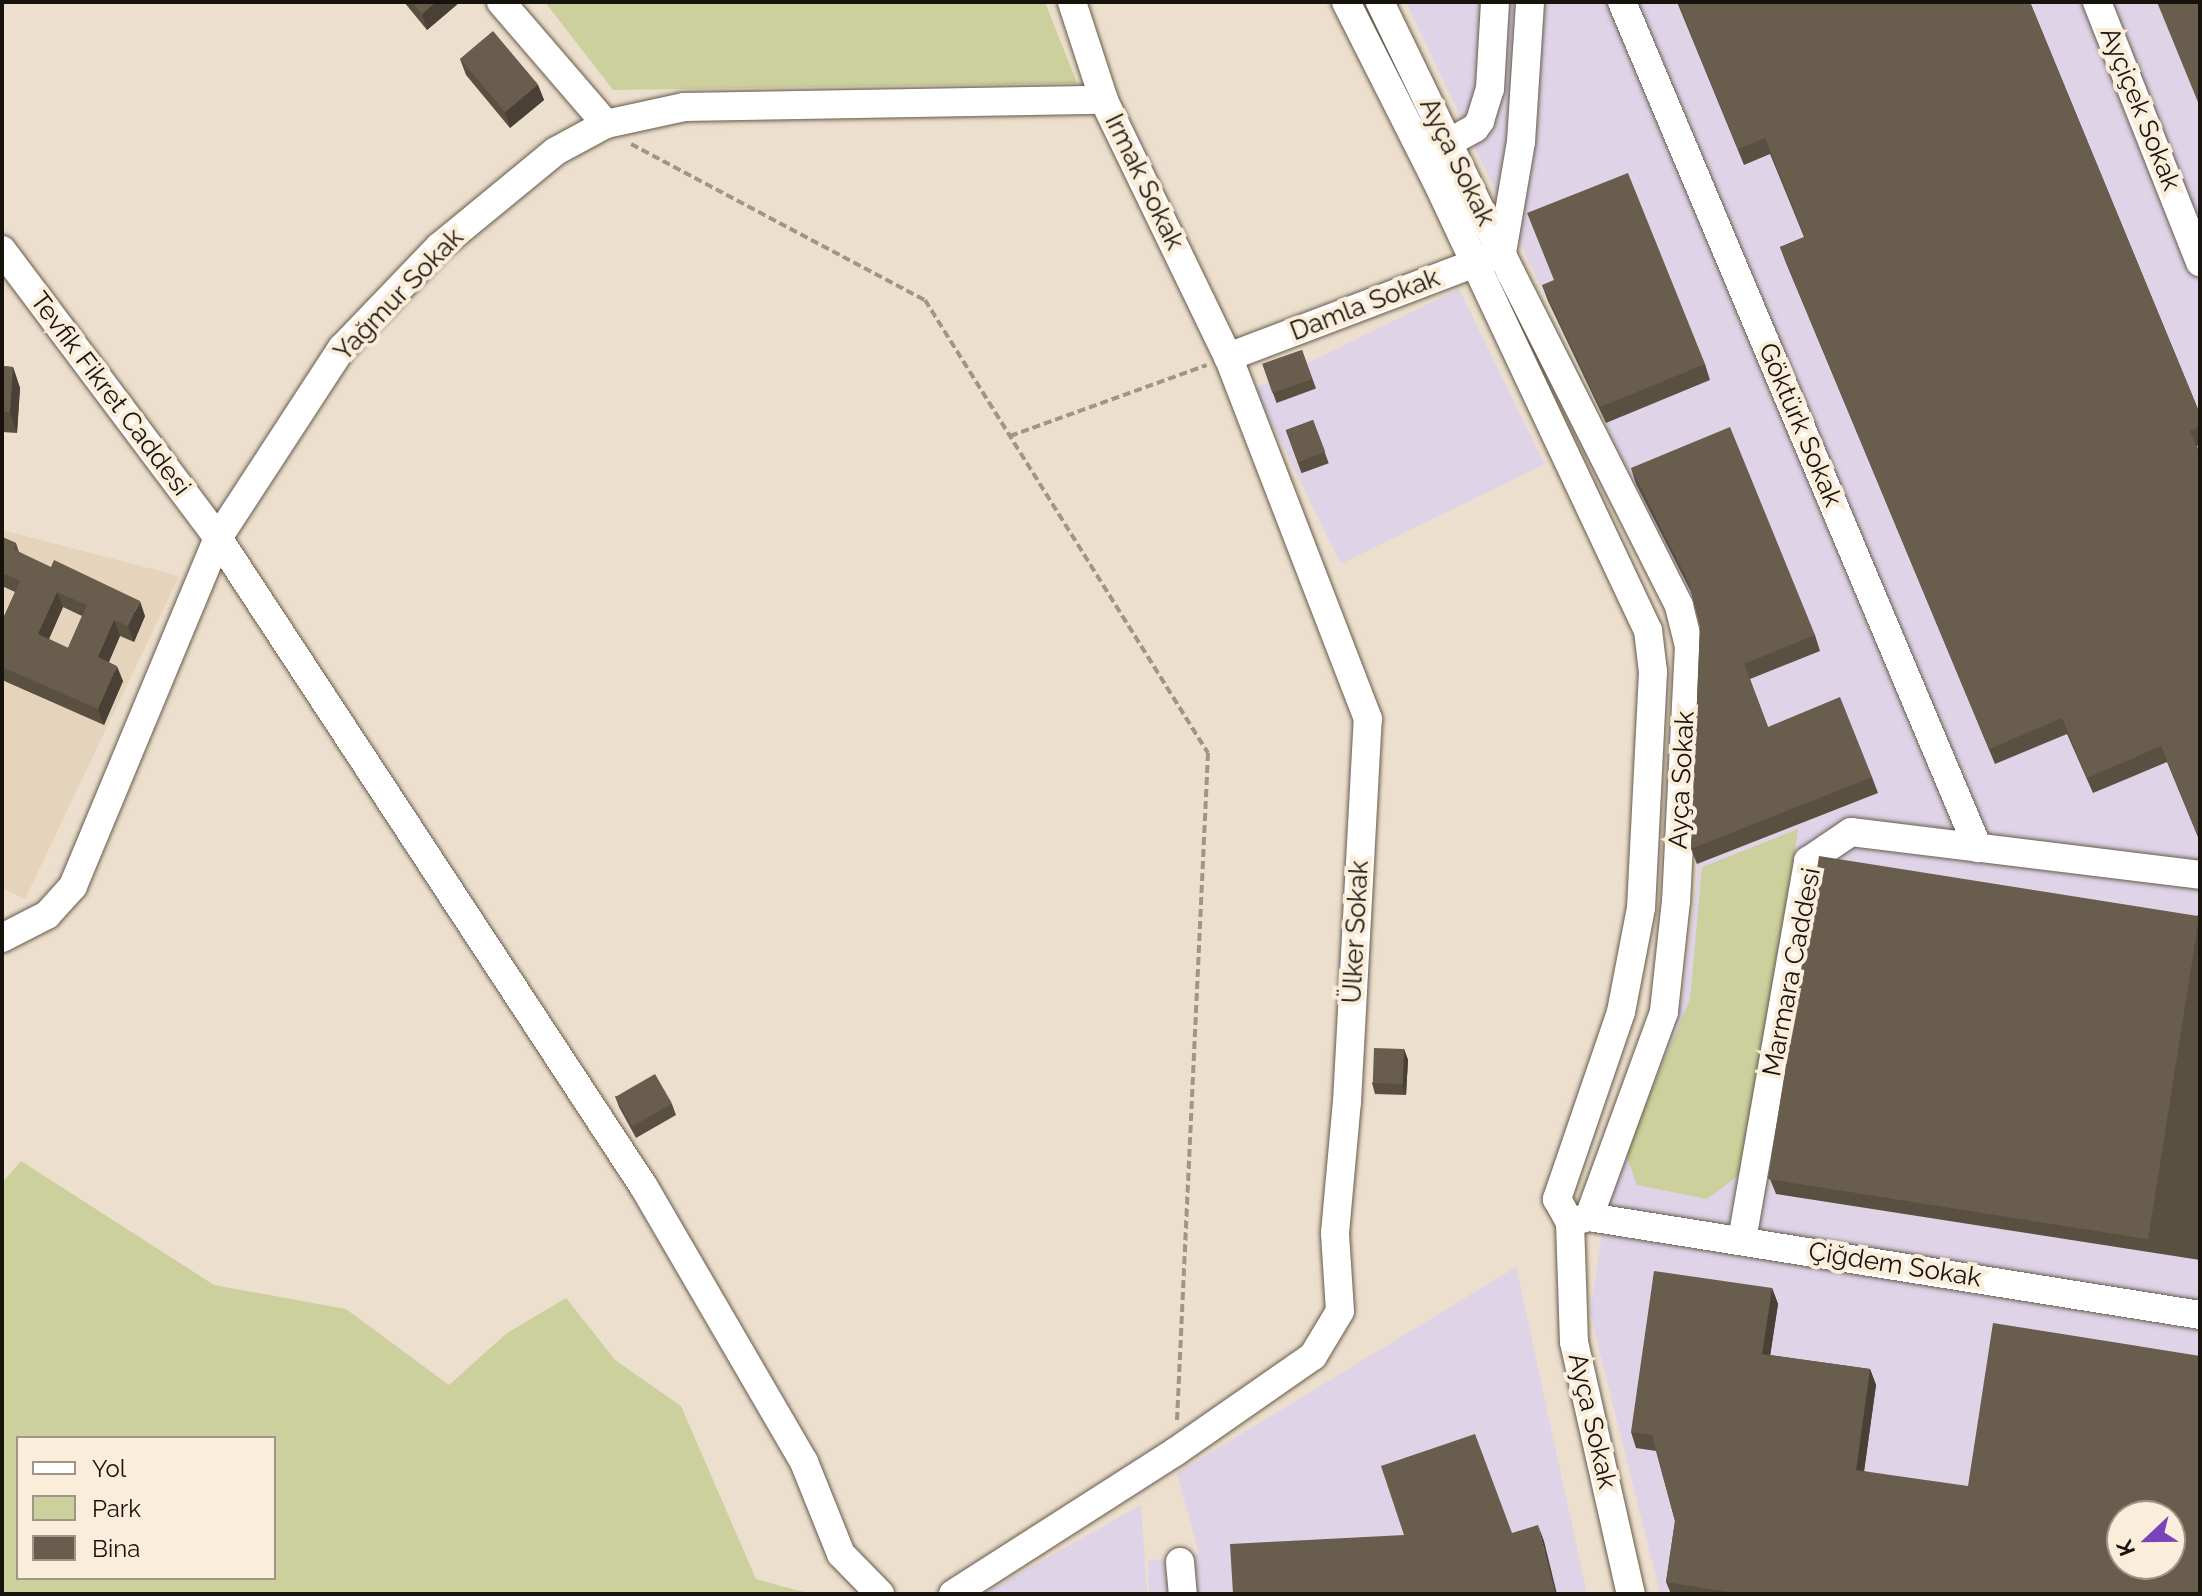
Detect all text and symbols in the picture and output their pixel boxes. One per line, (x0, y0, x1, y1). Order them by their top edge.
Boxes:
street label: Ayçiçek Sokak (2093, 23, 2187, 195)
street label: Ayça Sokak (1413, 93, 1501, 231)
street label: Irmak Sokak (1098, 109, 1190, 255)
street label: Yağmur Sokak (328, 222, 470, 368)
street label: Damla Sokak (1286, 262, 1444, 348)
street label: Tevfik Fikret Caddesi (23, 286, 197, 502)
street label: Göktürk Sokak (1752, 339, 1848, 511)
street label: Ayça Sokak (1663, 710, 1701, 850)
street label: Ülker Sokak (1337, 860, 1375, 1004)
street label: Marmara Caddesi (1756, 865, 1828, 1079)
street label: Çiğdem Sokak (1806, 1236, 1984, 1294)
street label: Ayça Sokak (1561, 1350, 1623, 1492)
legend (16, 1436, 276, 1580)
text: Yol (92, 1454, 126, 1483)
text: Park (92, 1494, 141, 1523)
north arrow (2106, 1500, 2186, 1580)
text: Bina (92, 1534, 140, 1563)
text: K (2111, 1537, 2140, 1560)

